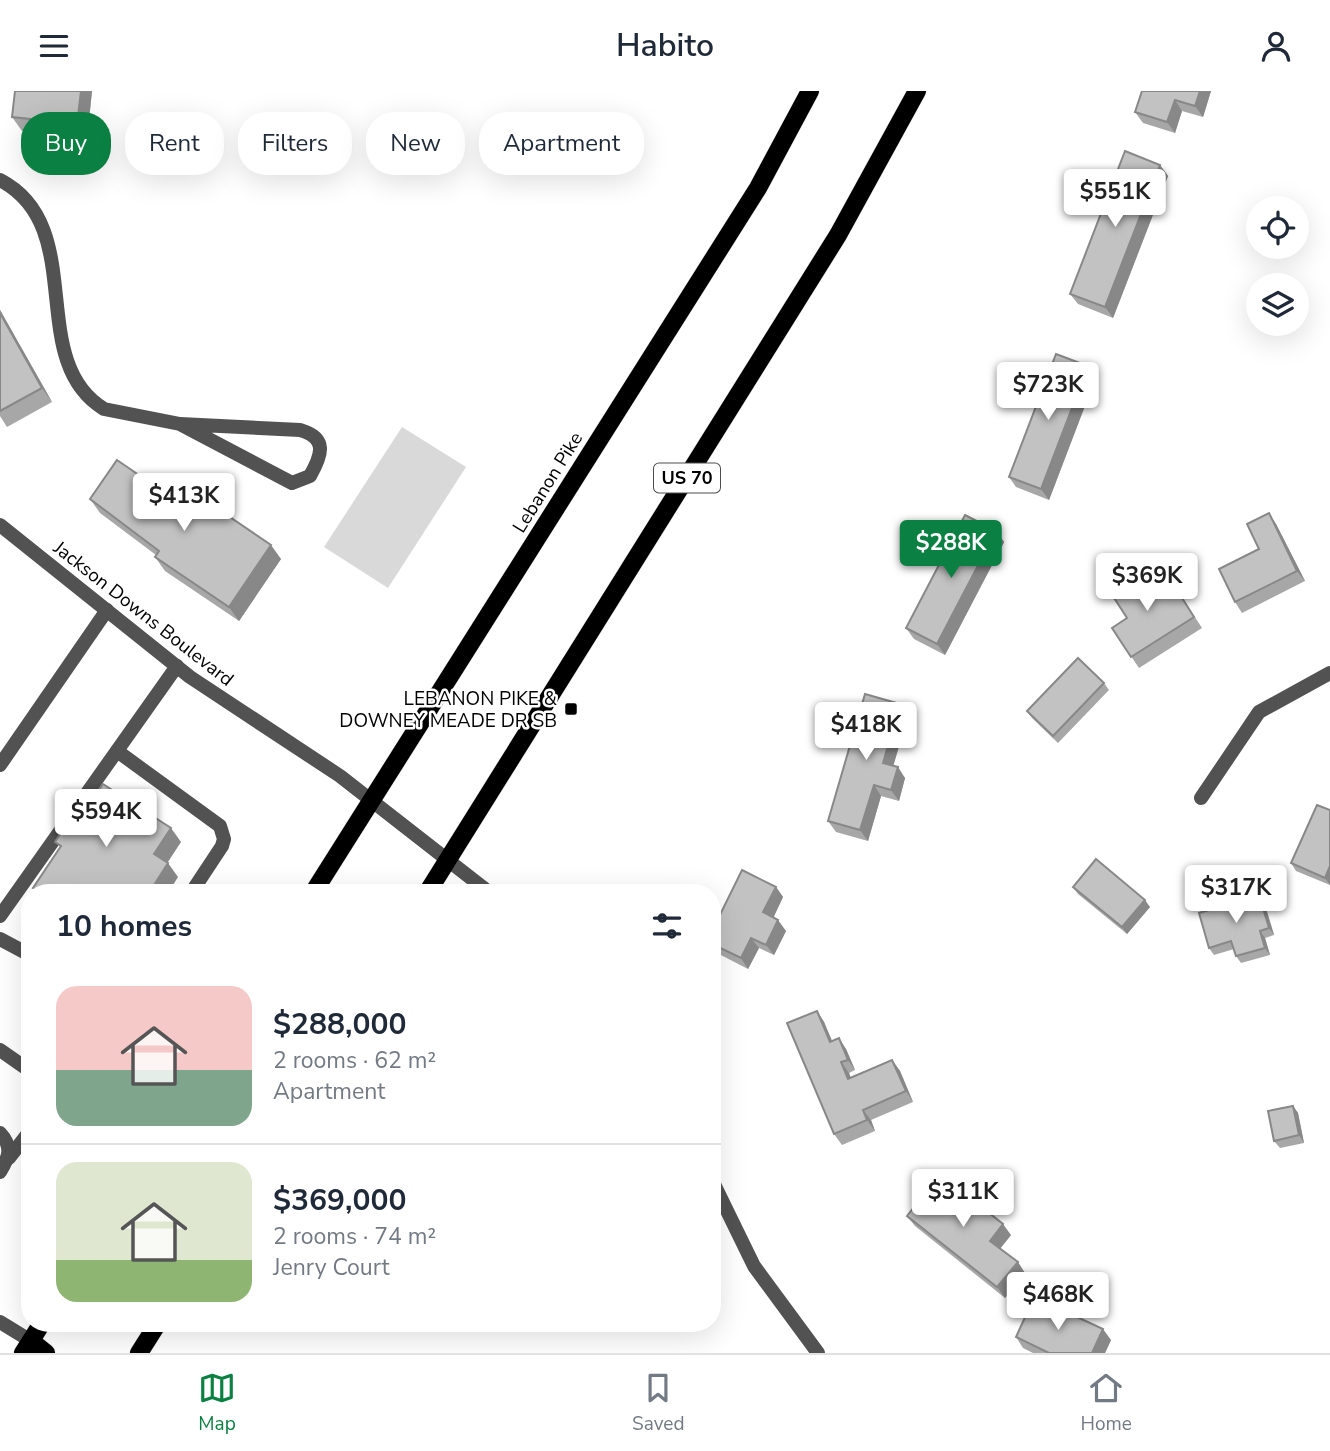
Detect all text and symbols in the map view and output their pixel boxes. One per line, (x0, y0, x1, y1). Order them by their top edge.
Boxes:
text: Habito (616, 24, 714, 67)
icon: menu (35, 27, 73, 65)
icon: person (1257, 27, 1295, 65)
chip: Buy (21, 112, 111, 175)
chip: Rent (125, 112, 224, 175)
chip: Filters (238, 112, 352, 175)
chip: New (366, 112, 465, 175)
chip: Apartment (479, 112, 644, 175)
pin: $551K (1066, 169, 1164, 229)
text: $551K (1080, 176, 1150, 207)
map controls (1246, 196, 1309, 336)
button: locate (1246, 196, 1309, 259)
button: layers (1246, 273, 1309, 336)
pin: $723K (999, 363, 1097, 422)
text: $723K (1013, 369, 1083, 400)
street label: Lebanon Pike (507, 427, 589, 538)
road number: US 70 (654, 463, 720, 493)
pin: $413K (135, 473, 233, 533)
text: $413K (149, 480, 219, 511)
pin: $288K (902, 521, 1000, 580)
text: $288K (916, 527, 986, 558)
street label: Jackson Downs Boulevard (47, 535, 239, 692)
pin: $369K (1098, 553, 1196, 613)
text: $369K (1112, 560, 1182, 591)
place label: LEBANON PIKE & DOWNEY MEADE DR SB (339, 686, 557, 734)
marker: LEBANON PIKE & DOWNEY MEADE DR SB (563, 701, 579, 717)
pin: $418K (817, 703, 915, 762)
text: $418K (831, 709, 901, 740)
pin: $594K (57, 789, 155, 849)
text: $594K (71, 796, 141, 827)
pin: $317K (1187, 865, 1285, 925)
text: $317K (1201, 872, 1271, 903)
text: 10 homes (56, 906, 192, 947)
icon: filters (648, 907, 686, 945)
text: $288,000 (273, 1004, 406, 1045)
icon: home (112, 1014, 196, 1098)
text: 2 rooms · 62 m² (273, 1045, 436, 1076)
text: Apartment (273, 1076, 385, 1107)
pin: $311K (914, 1169, 1012, 1229)
text: $311K (928, 1176, 998, 1207)
text: $369,000 (273, 1180, 406, 1221)
icon: home (112, 1190, 196, 1274)
text: 2 rooms · 74 m² (273, 1221, 436, 1252)
text: Jenry Court (273, 1252, 390, 1283)
pin: $468K (1009, 1273, 1107, 1332)
text: $468K (1023, 1279, 1093, 1310)
tab: Map (198, 1369, 236, 1437)
tab: Saved (632, 1369, 685, 1437)
tab: Home (1081, 1369, 1132, 1437)

